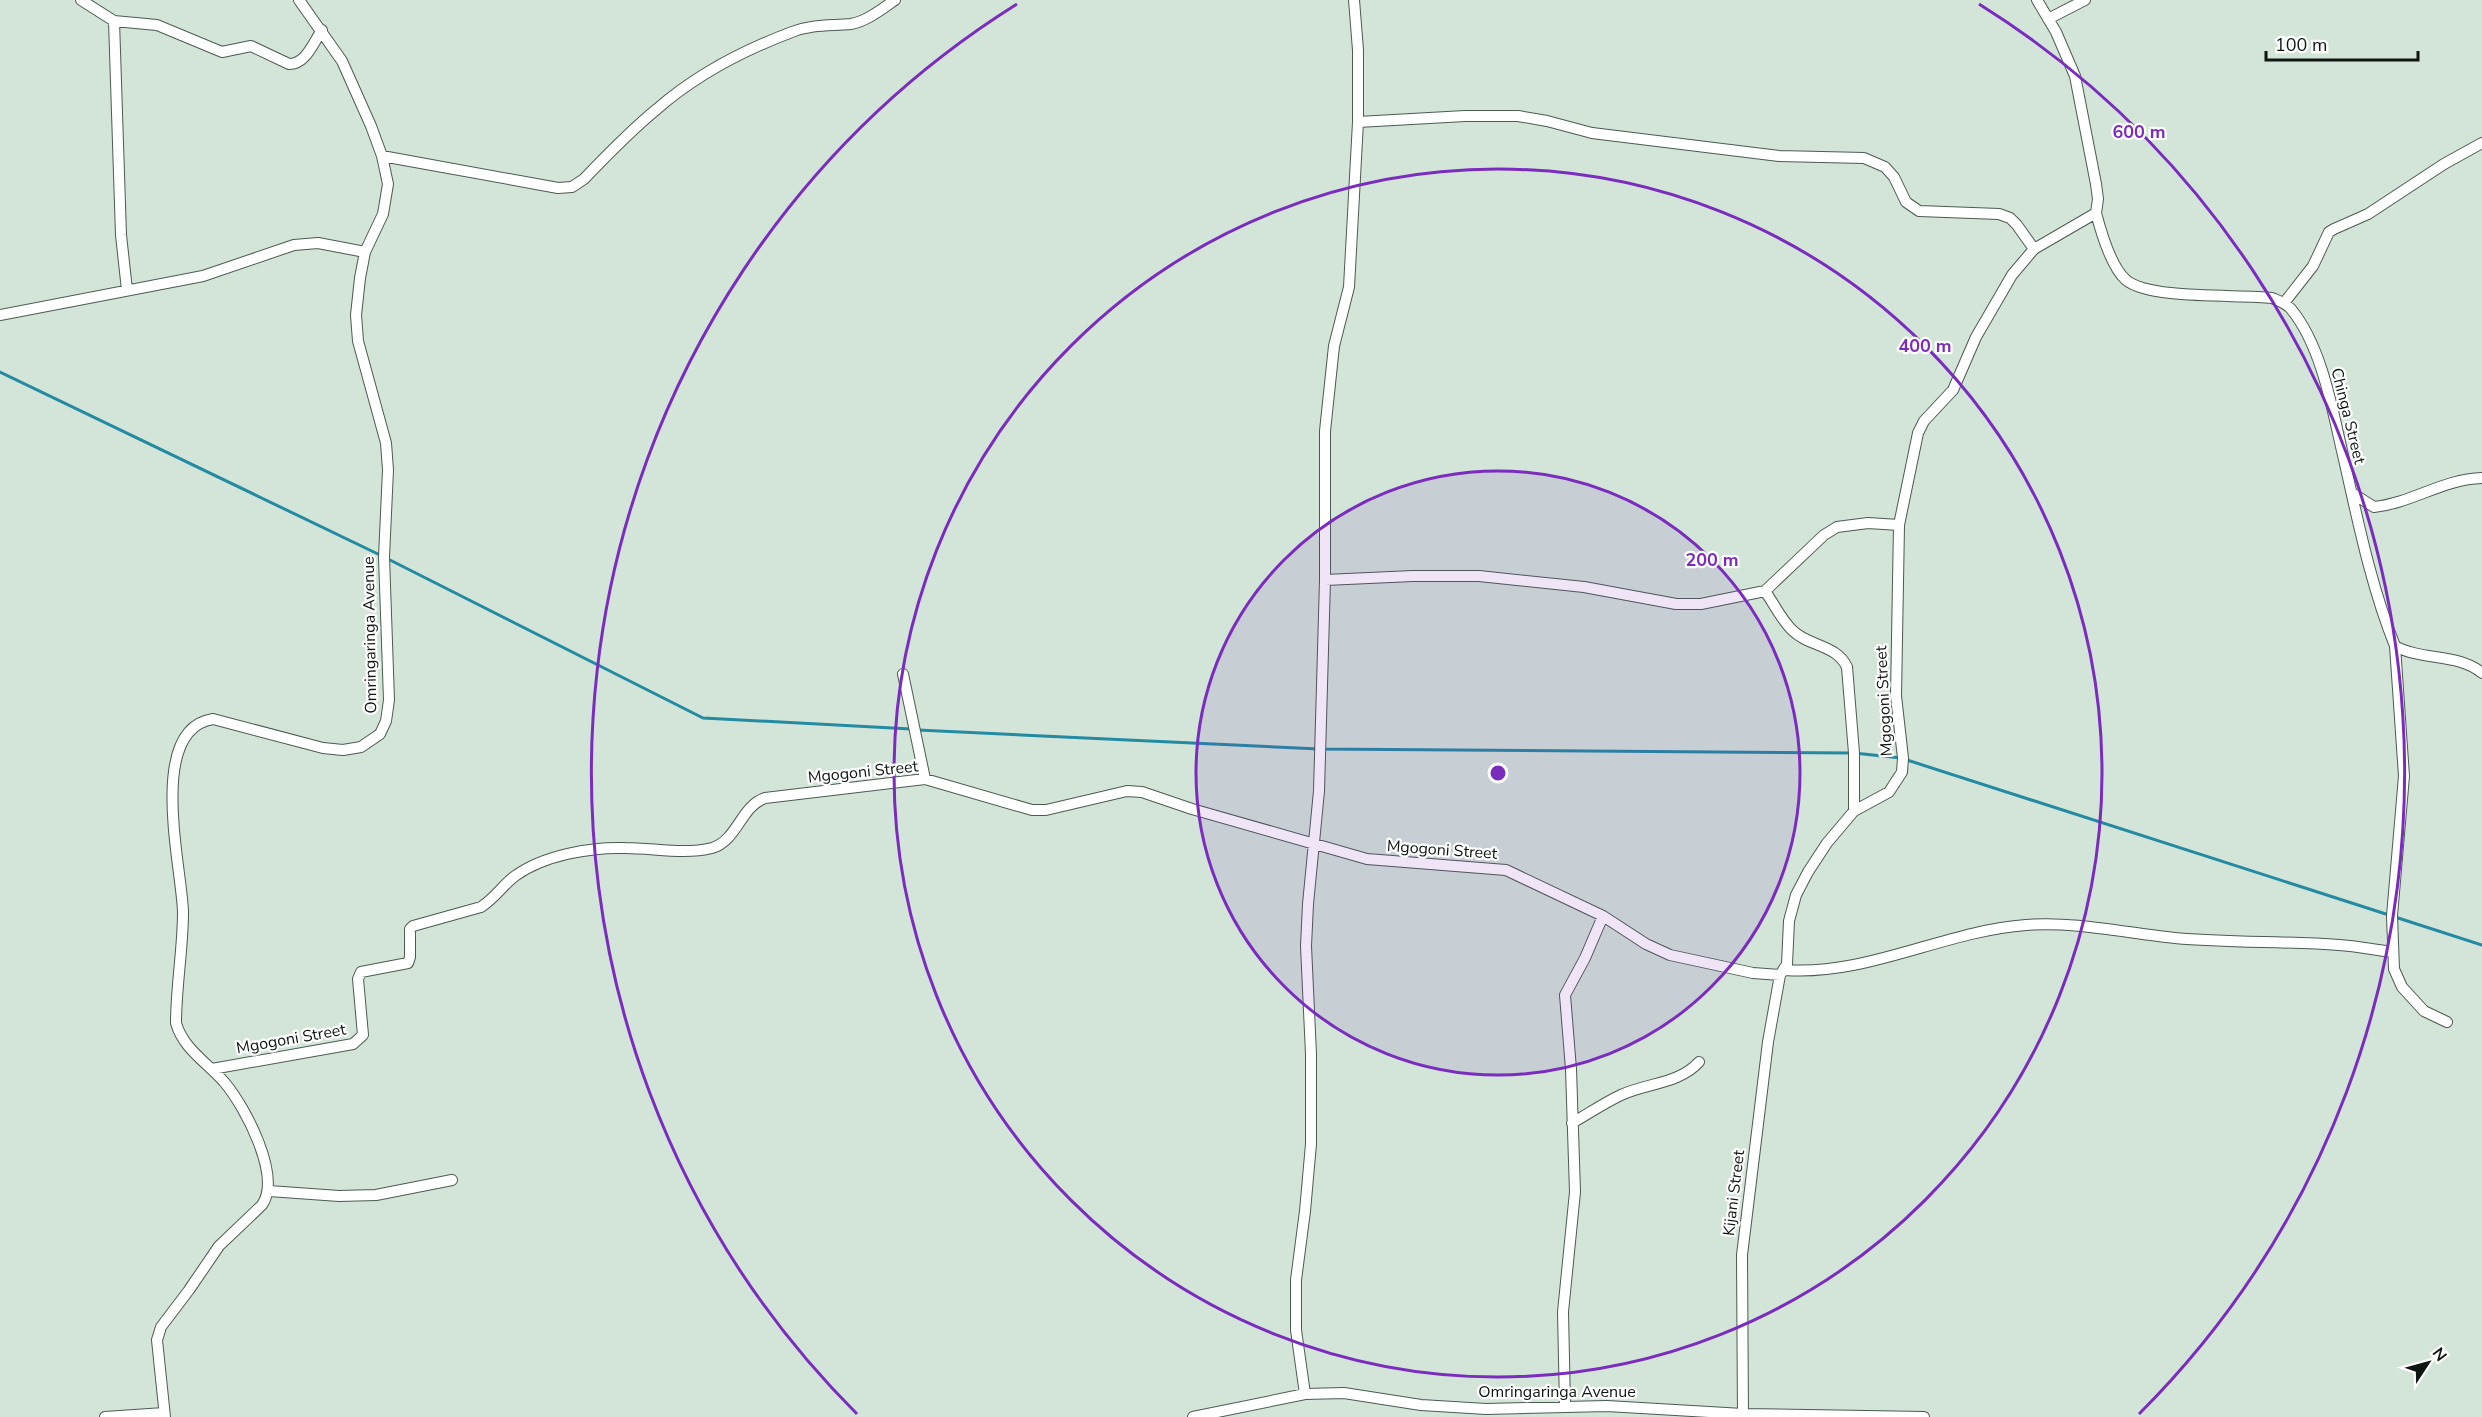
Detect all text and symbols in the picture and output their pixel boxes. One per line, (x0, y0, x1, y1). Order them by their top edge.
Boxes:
scale bar (2266, 24, 2418, 62)
text: 100 m (2275, 33, 2327, 57)
text: 600 m (2112, 120, 2166, 144)
text: 400 m (1898, 334, 1952, 358)
street label: Chinga Street (2325, 366, 2371, 467)
text: 200 m (1685, 548, 1739, 572)
street label: Omringaringa Avenue (358, 556, 382, 714)
street label: Mgogoni Street (1870, 645, 1898, 757)
street label: Mgogoni Street (807, 755, 920, 789)
centre of rings (1488, 763, 1508, 783)
street label: Mgogoni Street (1386, 835, 1498, 865)
street label: Mgogoni Street (235, 1018, 348, 1059)
street label: Kijani Street (1718, 1148, 1750, 1237)
north arrow (2398, 1333, 2458, 1393)
text: N (2427, 1343, 2452, 1366)
street label: Omringaringa Avenue (1478, 1381, 1636, 1403)

